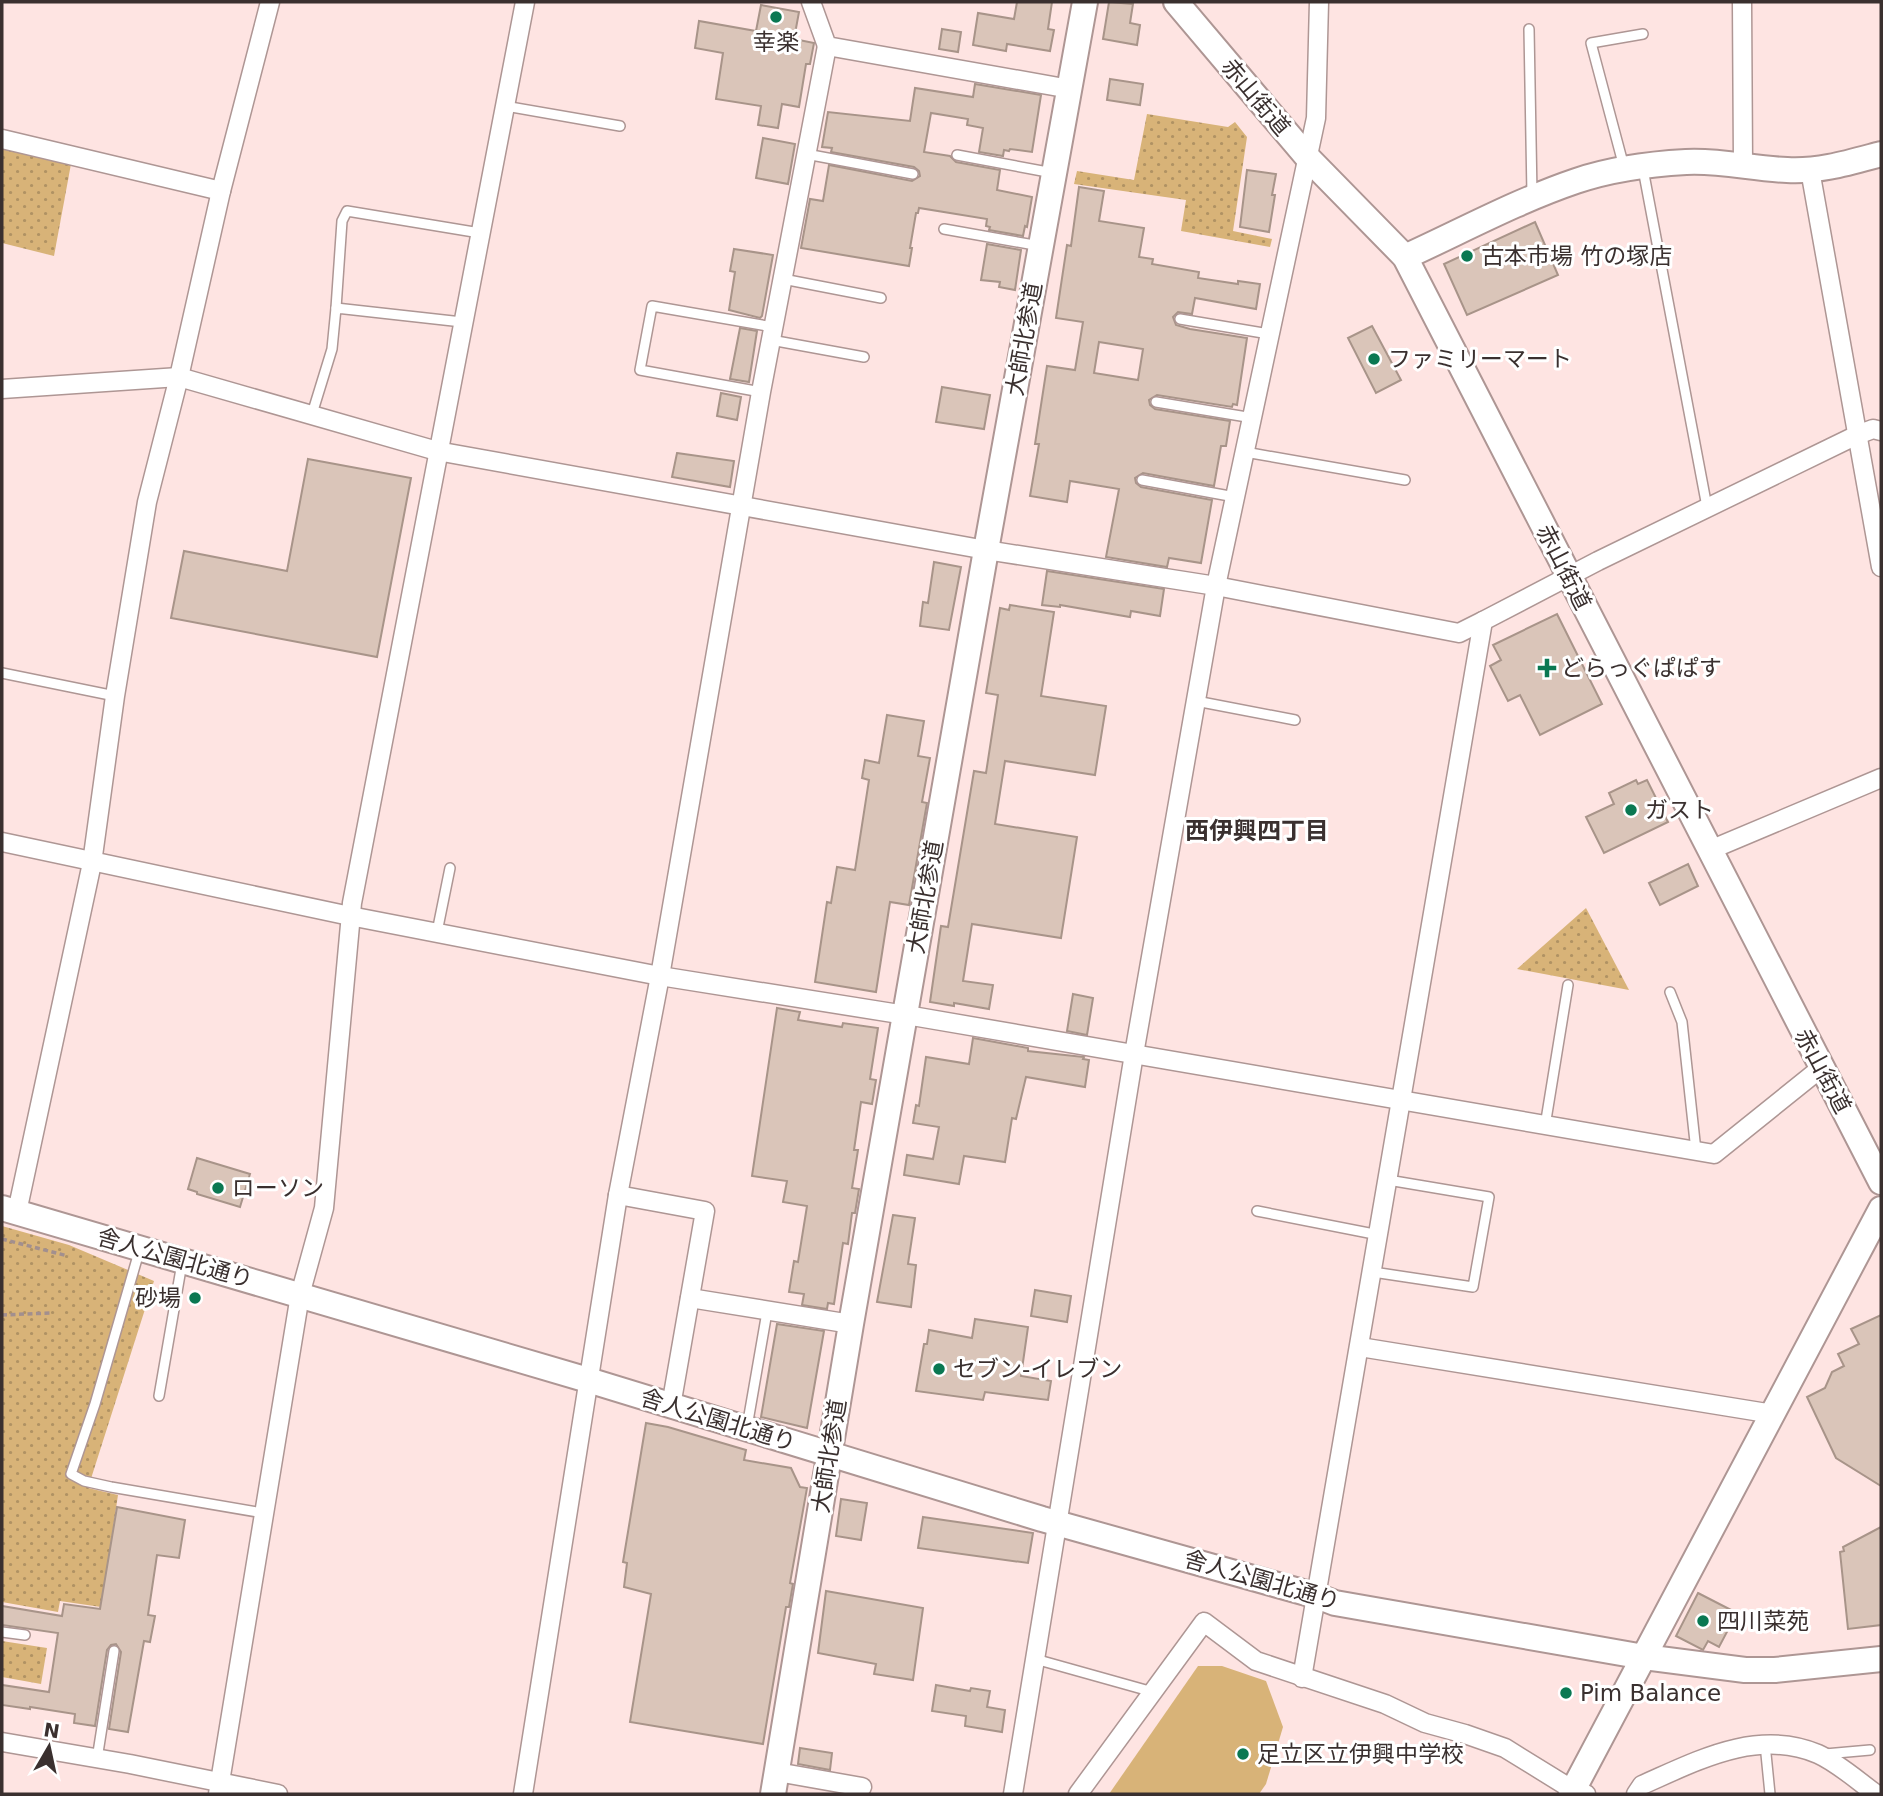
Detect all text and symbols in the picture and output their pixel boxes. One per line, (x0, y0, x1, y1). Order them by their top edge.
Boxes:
marker: 幸楽 (768, 9, 784, 25)
place label: 幸楽 (753, 29, 799, 55)
street label: 赤山街道 (1216, 53, 1296, 141)
place label: 古本市場 竹の塚店 (1481, 243, 1672, 269)
marker: 古本市場 竹の塚店 (1459, 248, 1475, 264)
street label: 大師北参道 (1001, 280, 1047, 398)
place label: ファミリーマート (1388, 346, 1572, 372)
marker: ファミリーマート (1366, 351, 1382, 367)
street label: 赤山街道 (1532, 520, 1596, 614)
place label: どらっぐぱぱす (1561, 655, 1722, 681)
marker: どらっぐぱぱす (1539, 660, 1555, 676)
place label: ガスト (1645, 797, 1714, 823)
marker: ガスト (1623, 802, 1639, 818)
district label: 西伊興四丁目 (1185, 817, 1329, 845)
street label: 大師北参道 (902, 838, 948, 956)
street label: 赤山街道 (1790, 1024, 1856, 1118)
place label: ローソン (232, 1175, 324, 1201)
marker: ローソン (210, 1180, 226, 1196)
street label: 舎人公園北通り (94, 1223, 256, 1293)
place label: 砂場 (135, 1285, 181, 1311)
marker: 砂場 (187, 1290, 203, 1306)
place label: セブン-イレブン (953, 1356, 1122, 1382)
marker: セブン-イレブン (931, 1361, 947, 1377)
street label: 舎人公園北通り (637, 1384, 799, 1456)
street label: 大師北参道 (807, 1397, 851, 1515)
street label: 舎人公園北通り (1181, 1545, 1343, 1615)
place label: 四川菜苑 (1717, 1608, 1809, 1634)
marker: 四川菜苑 (1695, 1613, 1711, 1629)
place label: Pim Balance (1580, 1680, 1721, 1706)
marker: Pim Balance (1558, 1685, 1574, 1701)
north arrow (14, 1712, 84, 1782)
text: N (42, 1718, 61, 1742)
place label: 足立区立伊興中学校 (1257, 1741, 1464, 1767)
marker: 足立区立伊興中学校 (1235, 1746, 1251, 1762)

